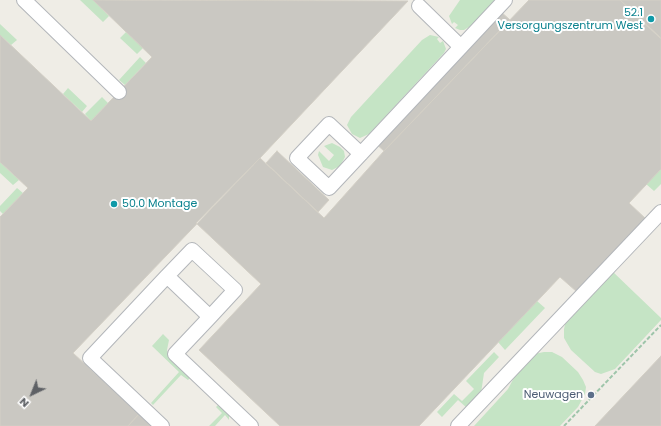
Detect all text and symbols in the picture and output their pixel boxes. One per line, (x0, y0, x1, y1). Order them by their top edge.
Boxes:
place label: 52.1 Versorgungszentrum West (497, 6, 643, 32)
marker: 52.1 Versorgungszentrum West (646, 14, 656, 24)
place label: 50.0 Montage (122, 197, 197, 211)
marker: 50.0 Montage (109, 199, 119, 209)
north arrow (12, 374, 52, 414)
place label: Neuwagen (524, 388, 583, 402)
marker: Neuwagen (586, 390, 596, 400)
text: N (15, 394, 32, 411)

